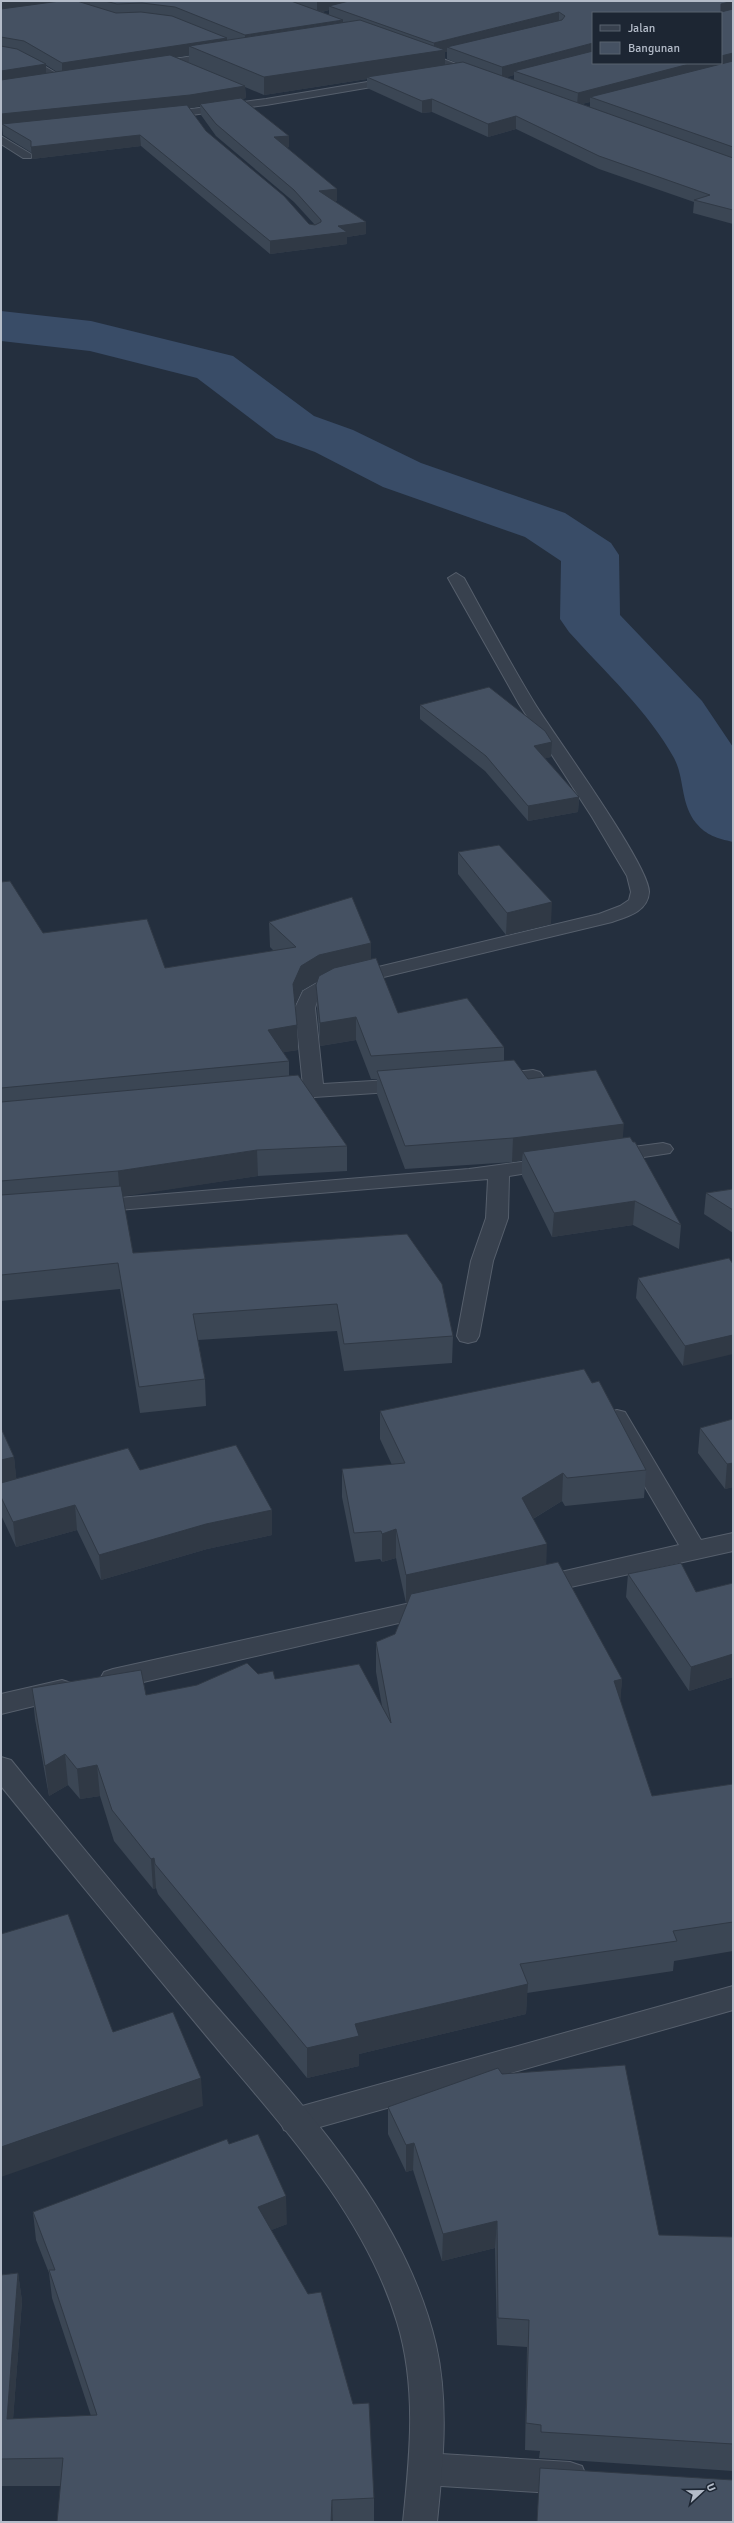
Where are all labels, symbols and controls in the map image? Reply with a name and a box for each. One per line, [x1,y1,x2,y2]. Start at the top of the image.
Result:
legend [592,12,722,64]
text: Jalan [628,21,655,36]
text: Bangunan [628,41,680,56]
north arrow [682,2471,722,2511]
text: U [703,2482,718,2493]

